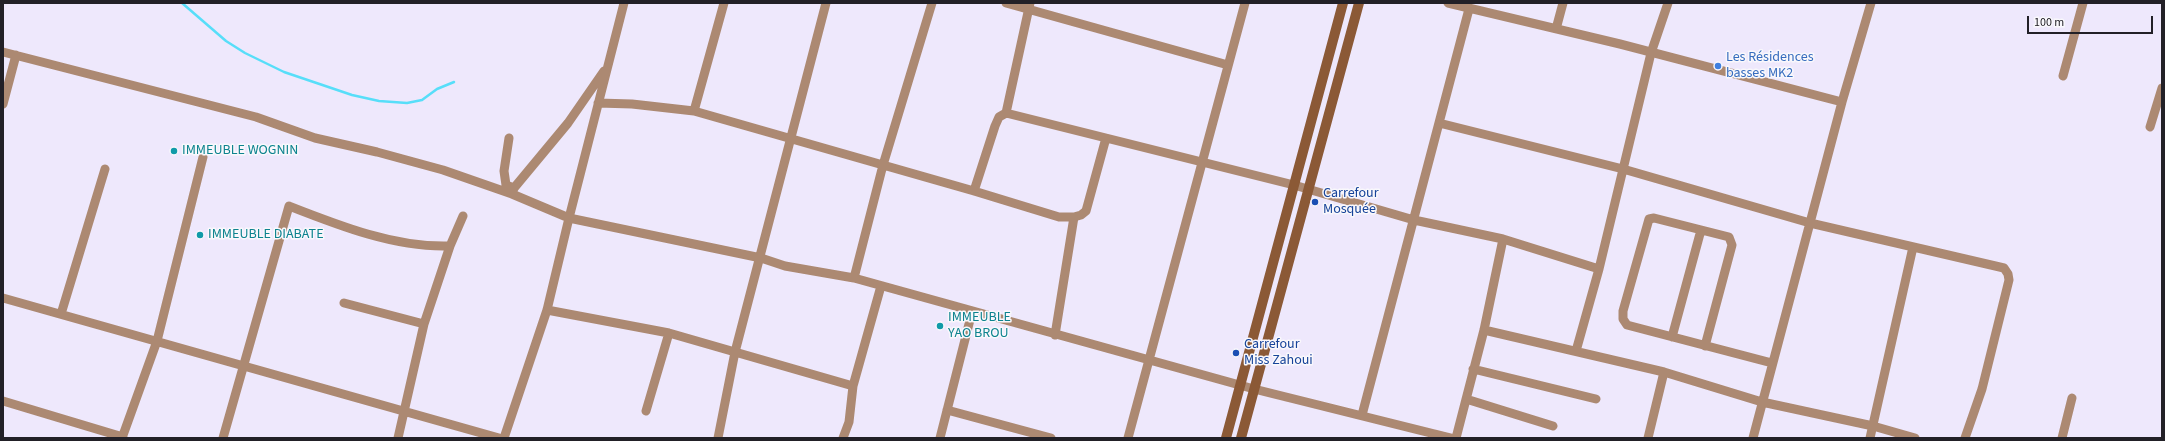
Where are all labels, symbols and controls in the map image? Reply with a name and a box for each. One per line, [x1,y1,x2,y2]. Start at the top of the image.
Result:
scale bar [2029,8,2155,34]
text: 100 m [2034,14,2064,31]
place label: Les Résidences basses MK2 [1726,50,1814,82]
marker: Les Résidences basses MK2 [1713,61,1723,71]
place label: IMMEUBLE WOGNIN [182,143,298,159]
marker: IMMEUBLE WOGNIN [169,146,179,156]
place label: Carrefour Mosquée [1323,186,1379,218]
marker: Carrefour Mosquée [1310,197,1320,207]
place label: IMMEUBLE DIABATE [208,227,324,243]
marker: IMMEUBLE DIABATE [195,230,205,240]
place label: IMMEUBLE YAO BROU [948,310,1011,342]
marker: IMMEUBLE YAO BROU [935,321,945,331]
place label: Carrefour Miss Zahoui [1244,337,1313,370]
marker: Carrefour Miss Zahoui [1231,348,1241,358]

